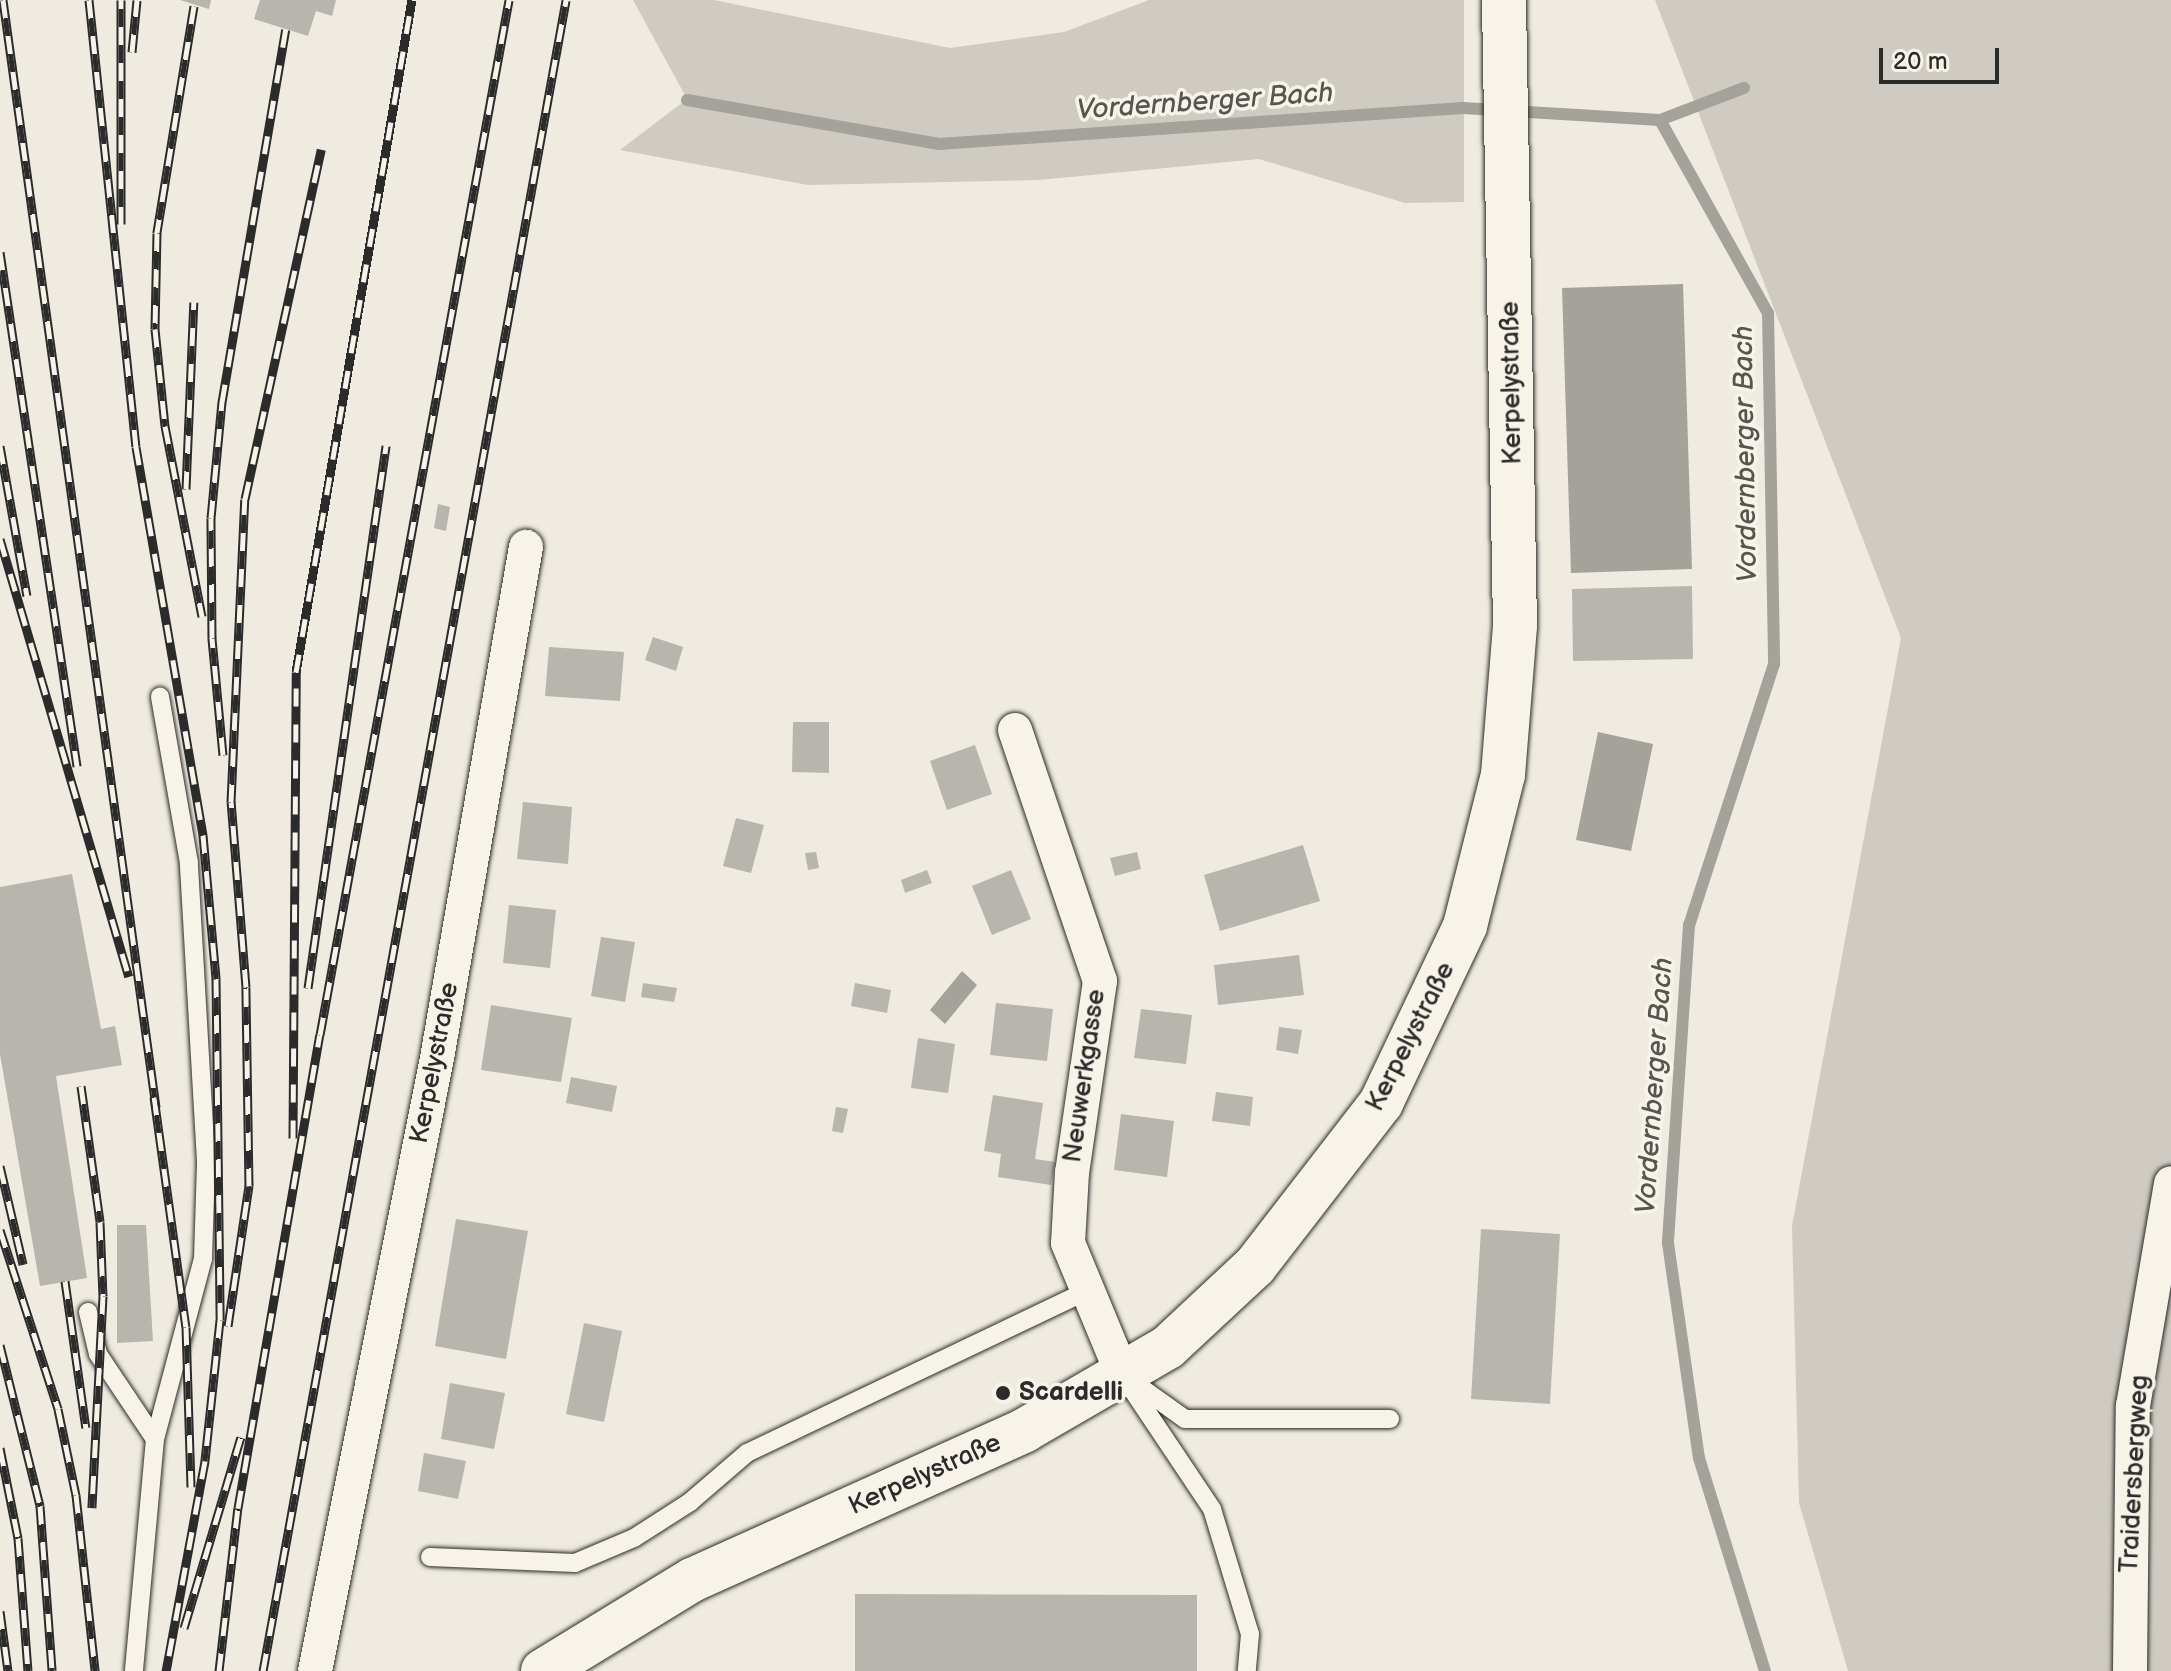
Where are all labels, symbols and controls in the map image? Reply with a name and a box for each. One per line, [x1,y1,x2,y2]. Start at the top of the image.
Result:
scale bar [1883,32,2003,82]
text: 20 m [1893,47,1948,76]
water label: Vordernberger Bach [1076,76,1334,128]
street label: Kerpelystraße [1495,301,1529,465]
water label: Vordernberger Bach [1727,325,1765,583]
street label: Kerpelystraße [1360,957,1462,1117]
water label: Vordernberger Bach [1629,957,1681,1215]
street label: Kerpelystraße [404,980,466,1146]
street label: Neuwerkgasse [1057,987,1113,1165]
street label: Traidersbergweg [2114,1374,2156,1574]
place label: Scardelli [1019,1377,1123,1409]
marker: Scardelli [994,1384,1012,1402]
street label: Kerpelystraße [844,1428,1006,1522]

